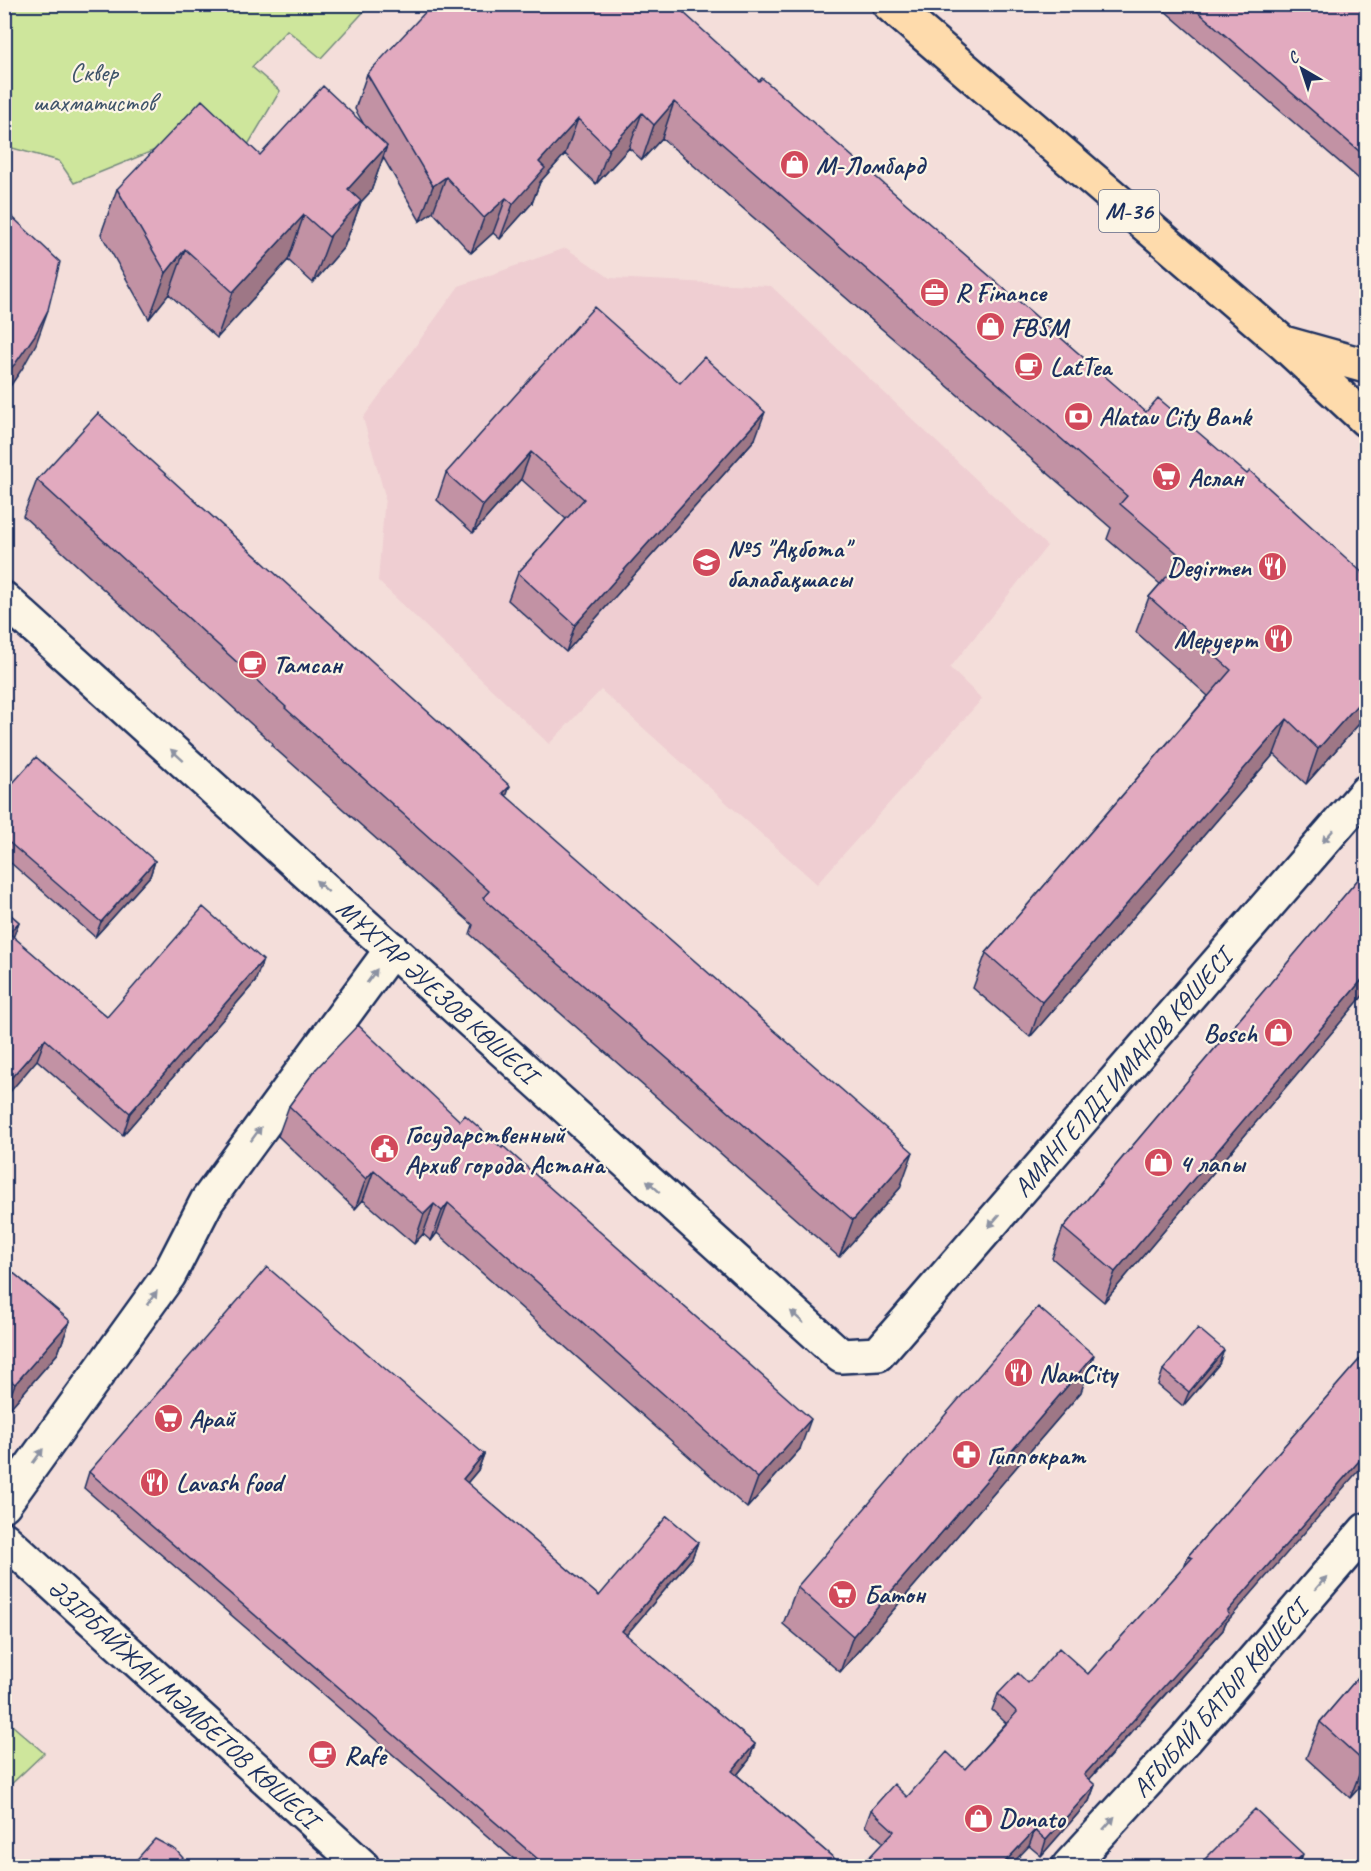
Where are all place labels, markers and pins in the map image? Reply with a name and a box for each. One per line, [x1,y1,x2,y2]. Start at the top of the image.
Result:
shop icon: М-Ломбард [779,149,811,181]
place label: М-Ломбард [816,149,927,182]
office icon: R Finance [918,276,950,308]
place label: R Finance [955,276,1048,309]
shop icon: FBSM [974,311,1006,343]
place label: FBSM [1011,311,1070,344]
cafe icon: LatTea [1013,350,1045,382]
place label: LatTea [1050,350,1113,383]
bank icon: Alatau City Bank [1062,400,1094,432]
place label: Alatau City Bank [1099,400,1253,433]
supermarket icon: Аслан [1151,461,1183,493]
place label: Аслан [1188,461,1245,494]
place label: №5 "Ақбота" балабақшасы [727,532,856,595]
school or university icon: №5 "Ақбота" балабақшасы [690,547,722,579]
place label: Degirmen [1167,551,1252,584]
restaurant icon: Degirmen [1256,551,1288,583]
place label: Меруерт [1174,623,1259,656]
restaurant icon: Меруерт [1263,623,1295,655]
cafe icon: Тамсан [236,648,268,680]
place label: Тамсан [273,648,344,681]
place label: Bosch [1203,1017,1258,1050]
shop icon: Bosch [1262,1017,1294,1049]
place label: Государственный Архив города Астана [405,1118,607,1181]
public building icon: Государственный Архив города Астана [368,1133,400,1165]
shop icon: 4 лапы [1142,1147,1174,1179]
place label: 4 лапы [1179,1147,1247,1180]
restaurant icon: NamCity [1002,1357,1034,1389]
place label: NamCity [1039,1357,1120,1390]
supermarket icon: Арай [152,1402,184,1434]
place label: Арай [189,1402,237,1435]
pharmacy icon: Гиппократ [950,1439,982,1471]
place label: Гиппократ [987,1439,1088,1472]
restaurant icon: Lavash food [139,1466,171,1498]
place label: Lavash food [176,1466,286,1499]
supermarket icon: Батон [827,1578,859,1610]
place label: Батон [864,1578,927,1611]
cafe icon: Rafe [307,1739,339,1771]
place label: Rafe [344,1739,388,1772]
shop icon: Donato [962,1802,994,1834]
place label: Donato [999,1802,1066,1835]

